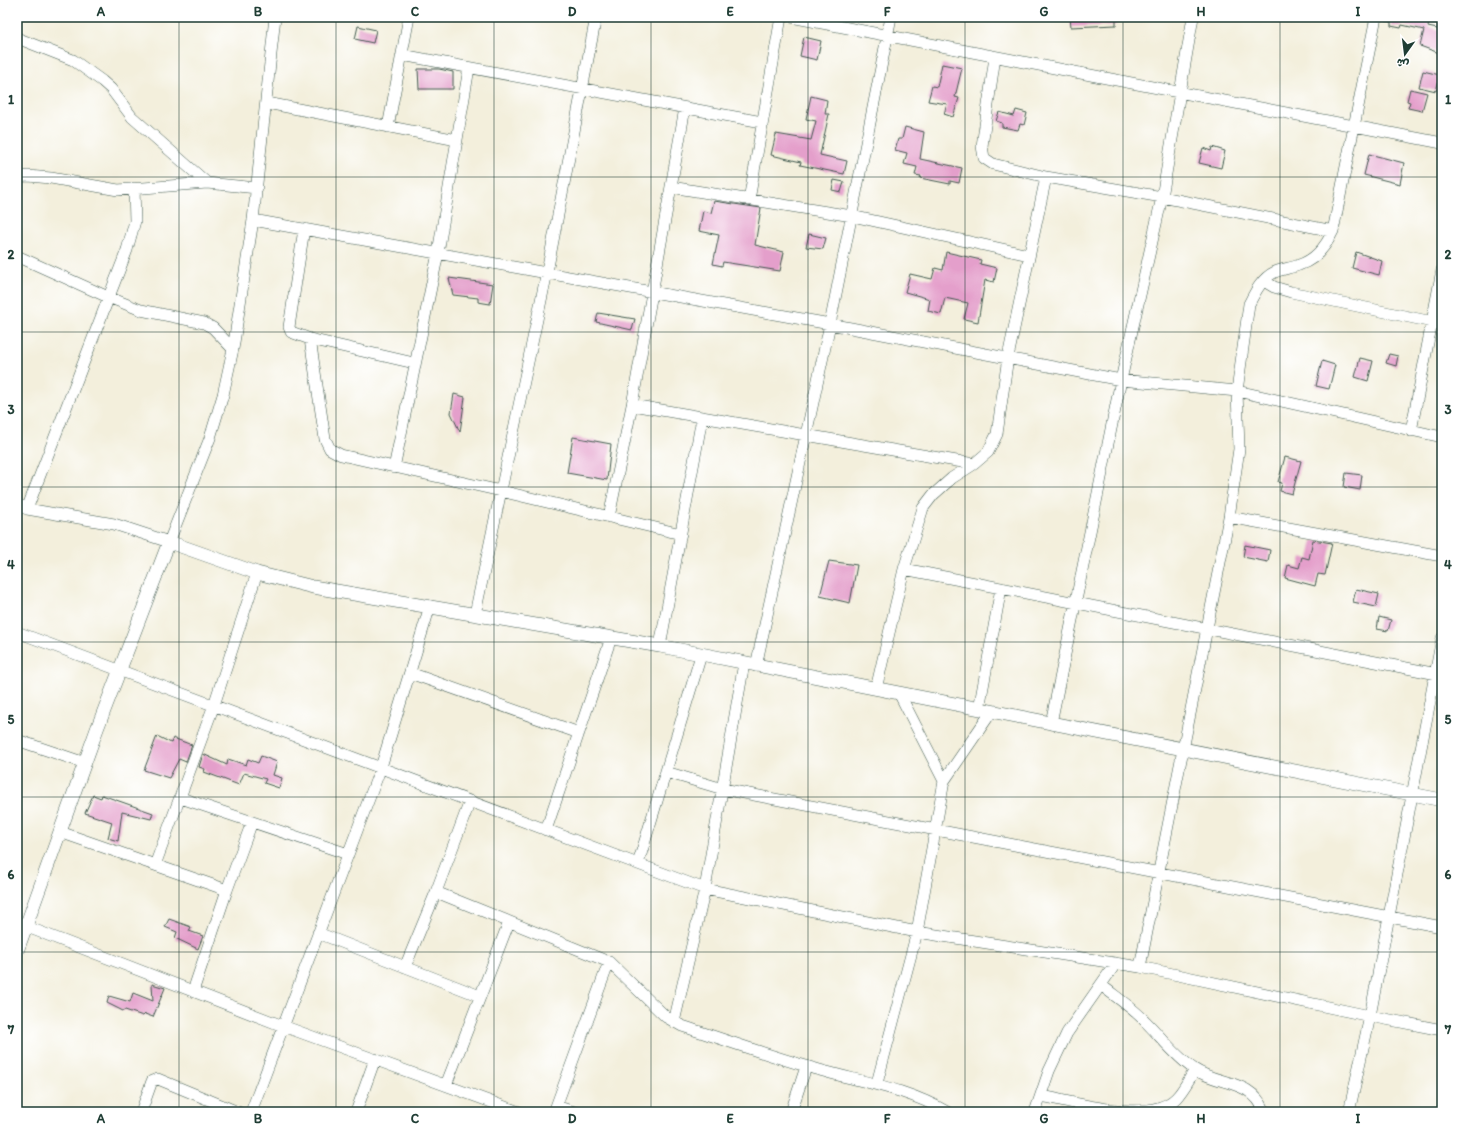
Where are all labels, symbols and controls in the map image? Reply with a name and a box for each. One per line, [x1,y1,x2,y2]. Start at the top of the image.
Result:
text: A [96,4,106,19]
text: B [254,4,263,19]
text: C [411,4,420,19]
text: D [568,4,577,19]
text: E [726,4,734,19]
text: F [884,4,891,19]
text: G [1040,4,1049,19]
text: H [1197,4,1206,19]
text: I [1356,4,1361,19]
north arrow [1385,34,1425,74]
text: ش [1395,55,1410,71]
text: 1 [8,92,14,107]
text: 1 [1445,92,1451,107]
text: 2 [8,247,15,262]
text: 2 [1445,247,1452,262]
text: 3 [7,402,15,417]
text: 3 [1444,402,1452,417]
text: 4 [7,557,15,572]
text: 4 [1444,557,1452,572]
text: 5 [8,712,15,727]
text: 5 [1445,712,1452,727]
text: 6 [8,867,15,882]
text: 6 [1445,867,1452,882]
text: 7 [7,1022,15,1037]
text: 7 [1444,1022,1452,1037]
text: A [96,1111,106,1126]
text: B [254,1111,263,1126]
text: C [411,1111,420,1126]
text: D [568,1111,577,1126]
text: E [726,1111,734,1126]
text: F [884,1111,891,1126]
text: G [1040,1111,1049,1126]
text: H [1197,1111,1206,1126]
text: I [1356,1111,1361,1126]

